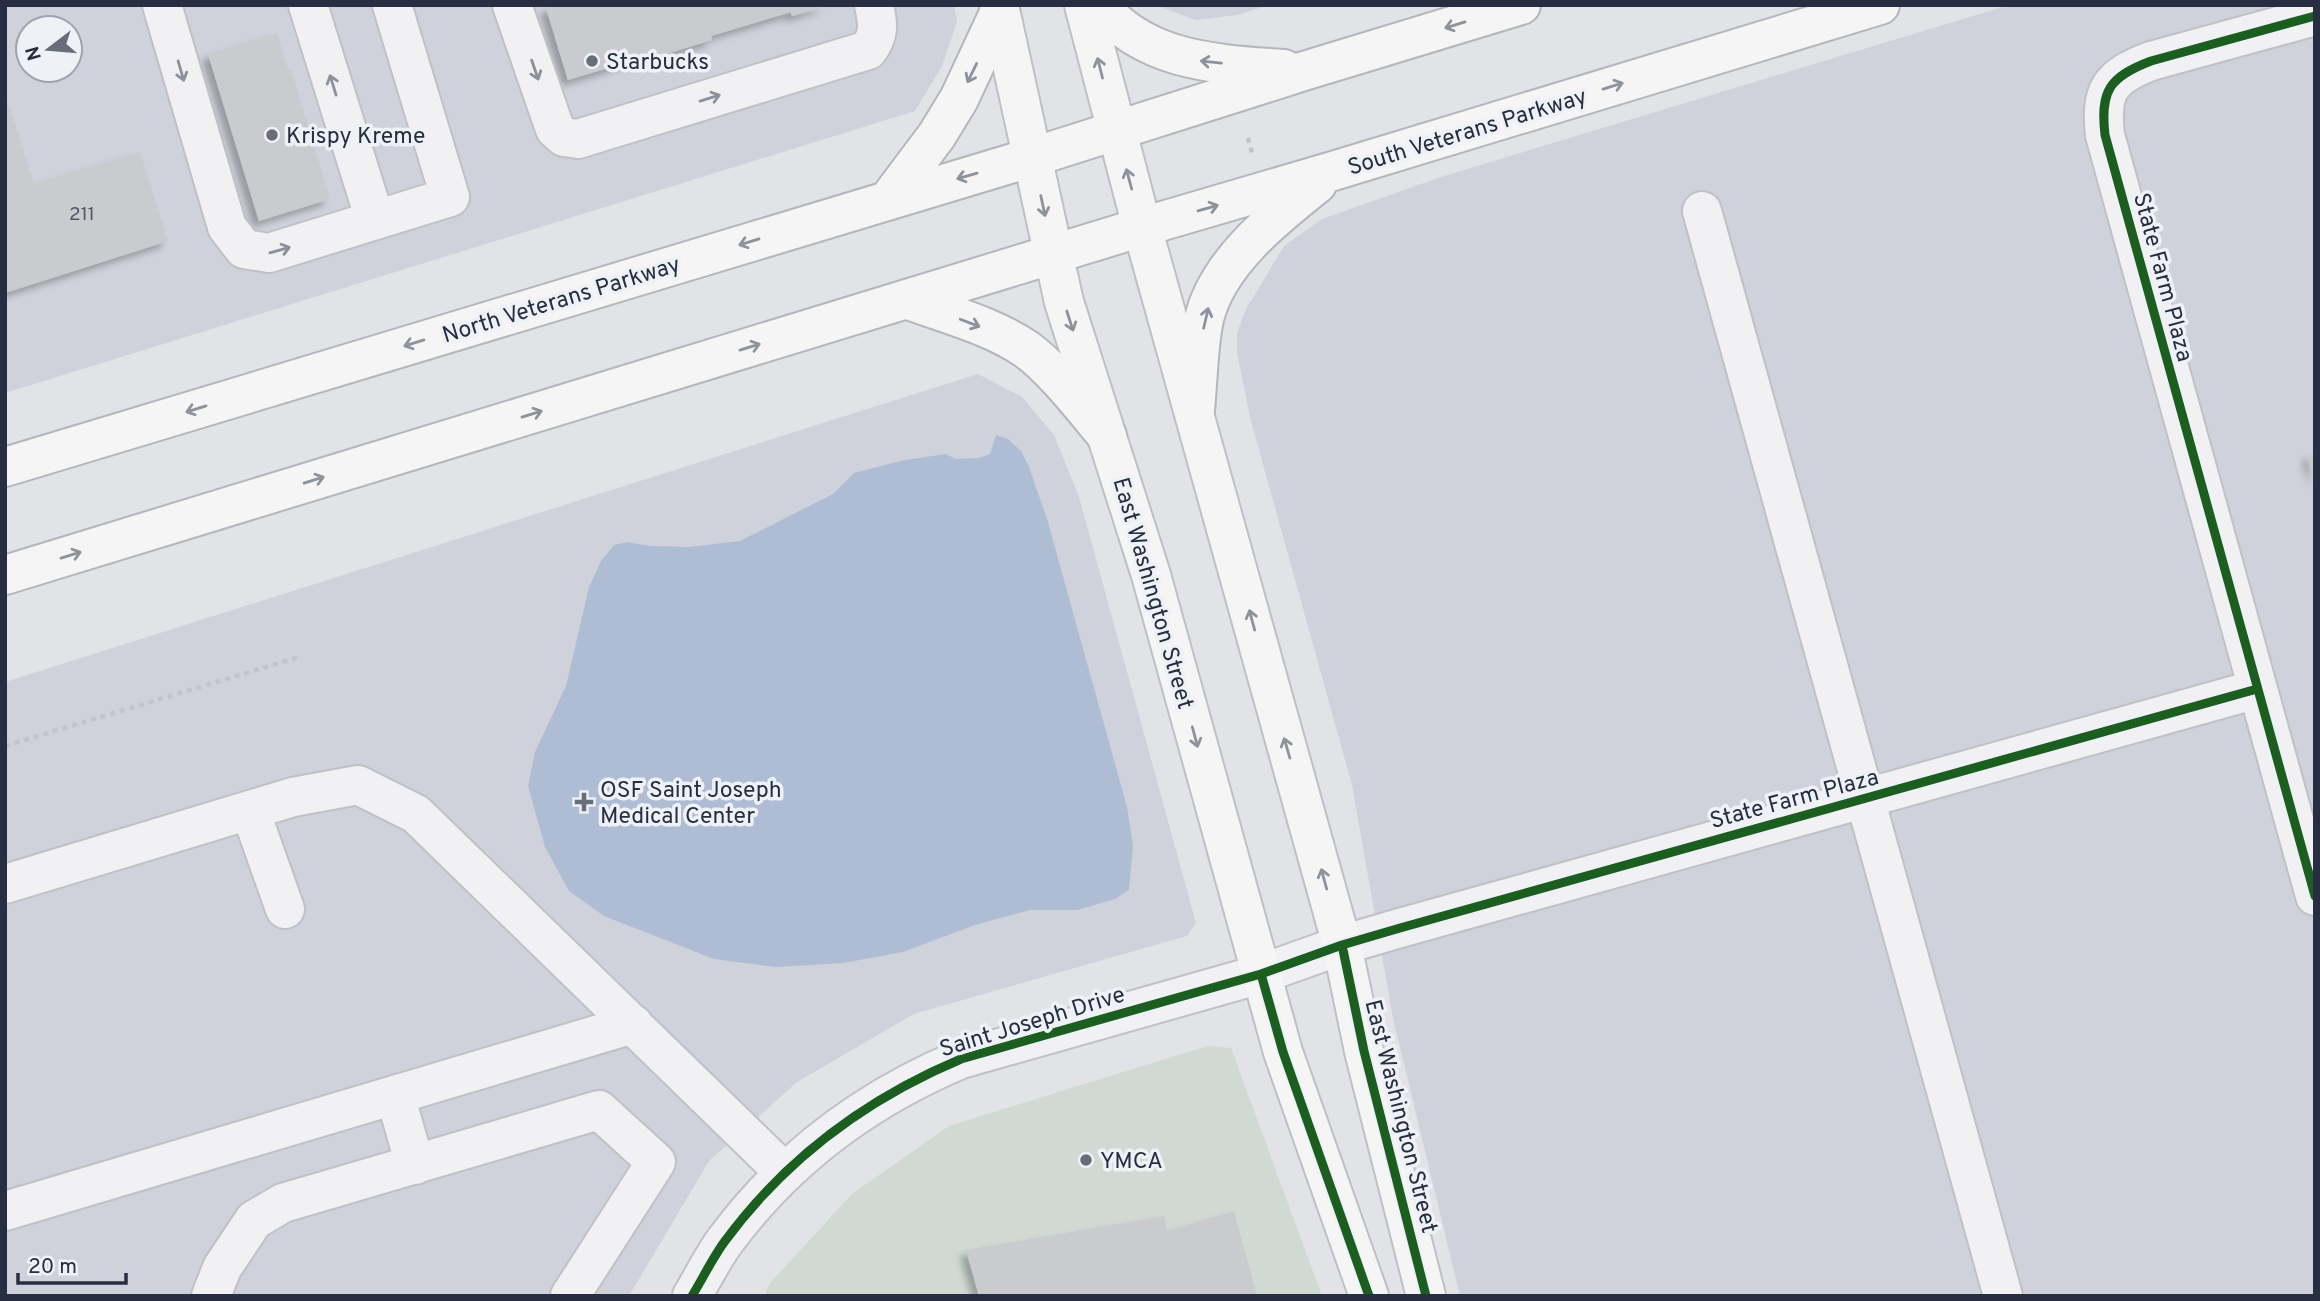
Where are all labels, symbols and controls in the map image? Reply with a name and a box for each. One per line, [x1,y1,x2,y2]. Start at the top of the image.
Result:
north arrow [14,14,84,84]
one-way arrow [1445,20,1467,32]
text: N [21,43,48,63]
place label: Starbucks [606,49,709,78]
marker: Starbucks [584,53,600,69]
one-way arrow [1201,56,1223,69]
one-way arrow [1093,57,1106,80]
one-way arrow [530,58,542,80]
one-way arrow [175,59,188,81]
one-way arrow [964,62,978,83]
one-way arrow [325,74,338,96]
one-way arrow [1602,79,1624,92]
street label: South Veterans Parkway [1345,83,1591,184]
one-way arrow [699,91,721,104]
place label: Krispy Kreme [286,123,425,152]
marker: Krispy Kreme [264,127,280,143]
one-way arrow [1122,168,1135,190]
one-way arrow [956,171,978,184]
street label: State Farm Plaza [2125,190,2198,365]
one-way arrow [1036,194,1050,217]
one-way arrow [1196,200,1218,213]
house number: 211 [69,203,95,227]
one-way arrow [738,236,760,249]
one-way arrow [268,242,290,255]
street label: North Veterans Parkway [439,251,684,351]
one-way arrow [1200,308,1213,330]
one-way arrow [1065,309,1077,331]
one-way arrow [958,318,980,331]
one-way arrow [403,338,425,351]
one-way arrow [738,340,760,352]
one-way arrow [186,404,208,417]
one-way arrow [521,406,543,419]
one-way arrow [303,473,325,486]
street label: East Washington Street [1105,475,1199,713]
one-way arrow [59,547,81,560]
one-way arrow [1245,609,1258,632]
one-way arrow [1189,725,1202,747]
one-way arrow [1280,737,1293,759]
street label: State Farm Plaza [1707,764,1882,837]
place label: OSF Saint Joseph Medical Center [600,777,782,832]
marker: OSF Saint Joseph Medical Center [574,792,594,812]
one-way arrow [1317,868,1330,891]
street label: Saint Joseph Drive [936,981,1129,1065]
street label: East Washington Street [1357,997,1443,1236]
place label: YMCA [1100,1148,1163,1177]
marker: YMCA [1078,1152,1094,1168]
scale bar [18,1242,126,1286]
text: 20 m [28,1254,77,1281]

